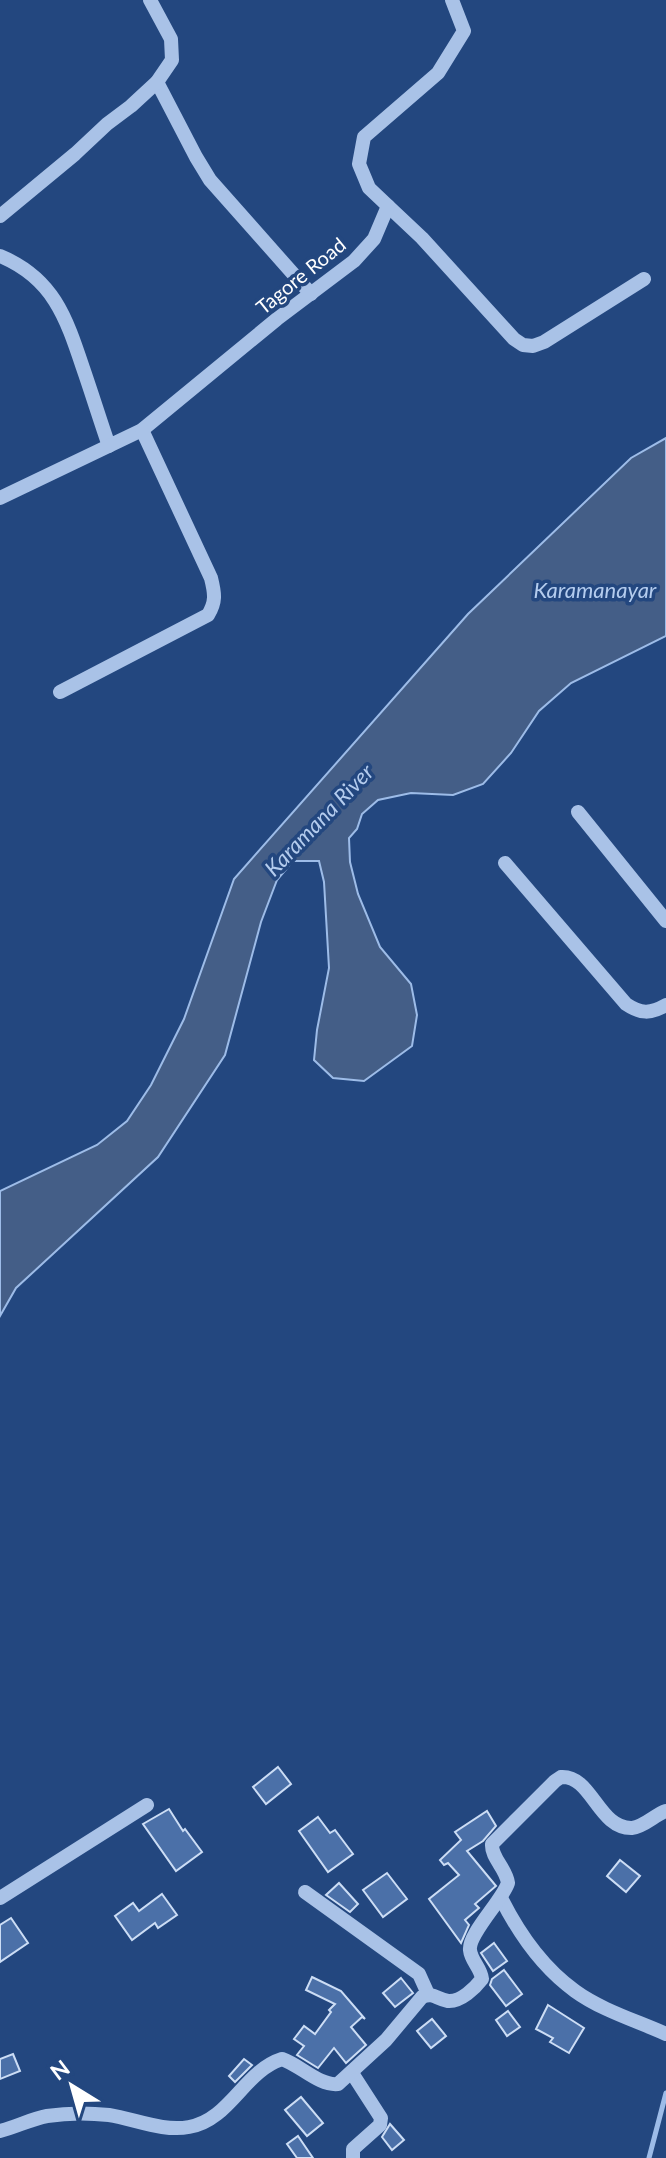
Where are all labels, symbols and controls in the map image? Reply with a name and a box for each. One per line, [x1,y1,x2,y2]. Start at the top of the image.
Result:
street label: Tagore Road [251,232,350,319]
water label: Karamanayar [534,576,657,603]
water label: Karamana River [259,758,379,881]
north arrow [32,2046,112,2126]
text: N [45,2054,75,2086]

